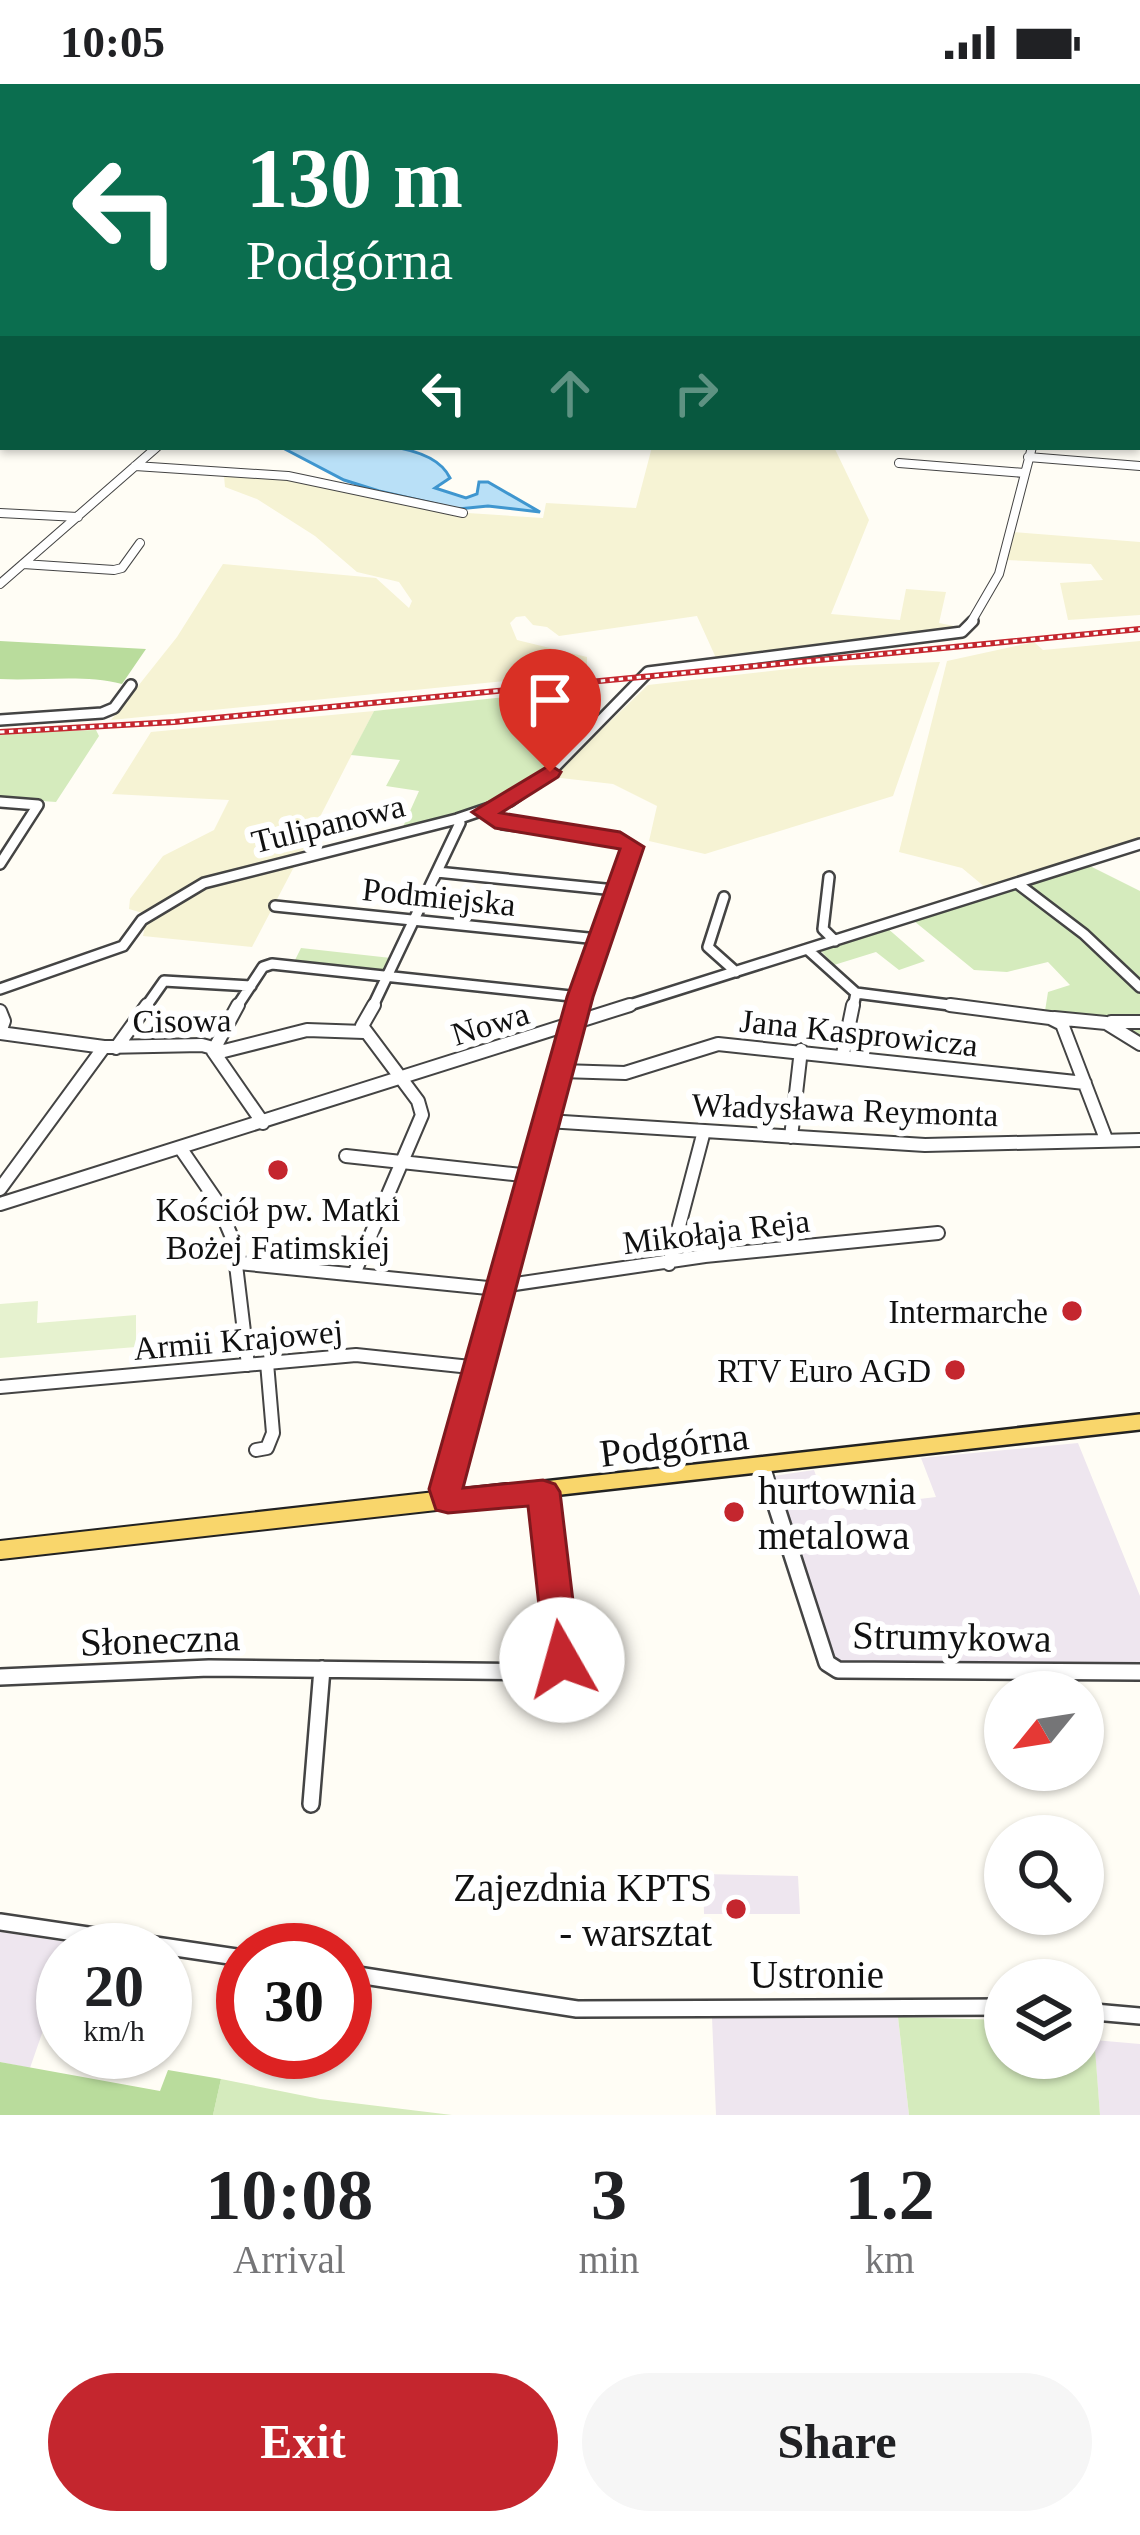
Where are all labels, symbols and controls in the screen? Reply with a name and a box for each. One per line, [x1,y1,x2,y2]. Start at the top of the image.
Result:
text: 10:05 [60,17,165,67]
icon: left [48,132,204,288]
text: 130 m [246,132,463,225]
text: Podgórna [246,231,453,291]
icon: left [411,360,477,426]
icon: ahead [537,360,603,426]
icon: right [663,360,729,426]
pin [499,649,601,772]
icon: arrive [517,667,583,733]
street label: Tulipanowa [248,787,409,860]
street label: Podmiejska [360,871,518,923]
street label: Nowa [447,995,534,1053]
street label: Cisowa [132,1002,232,1040]
street label: Jana Kasprowicza [738,1003,980,1063]
street label: Władysława Reymonta [691,1087,999,1133]
marker: Kościół pw. Matki Bożej Fatimskiej [265,1157,291,1183]
place label: Kościół pw. Matki Bożej Fatimskiej [156,1192,400,1266]
street label: Mikołaja Reja [621,1203,812,1261]
place label: Intermarche [889,1294,1048,1330]
marker: Intermarche [1059,1298,1085,1324]
street label: Armii Krajowej [132,1313,344,1367]
place label: RTV Euro AGD [717,1353,931,1389]
marker: RTV Euro AGD [942,1357,968,1383]
street label: Podgórna [597,1414,751,1476]
place label: hurtownia metalowa [758,1469,916,1557]
marker: hurtownia metalowa [721,1499,747,1525]
position arrow [499,1597,625,1723]
street label: Strumykowa [852,1613,1052,1661]
street label: Słoneczna [79,1615,241,1664]
north arrow [984,1671,1104,1791]
map controls [984,1671,1104,2079]
button: search [984,1815,1104,1935]
place label: Zajezdnia KPTS - warsztat [453,1866,712,1954]
marker: Zajezdnia KPTS - warsztat [723,1896,749,1922]
speed limit sign: 30 [216,1923,372,2079]
text: 20 [84,1953,144,2019]
street label: Ustronie [750,1953,884,1996]
button: layers [984,1959,1104,2079]
text: km/h [83,2014,145,2047]
text: 10:08 [205,2155,373,2235]
text: 3 [591,2155,627,2235]
text: 1.2 [845,2155,935,2235]
text: Arrival [233,2238,346,2281]
text: min [579,2238,639,2281]
text: km [865,2238,915,2281]
button: Exit [48,2373,558,2511]
button: Share [582,2373,1092,2511]

